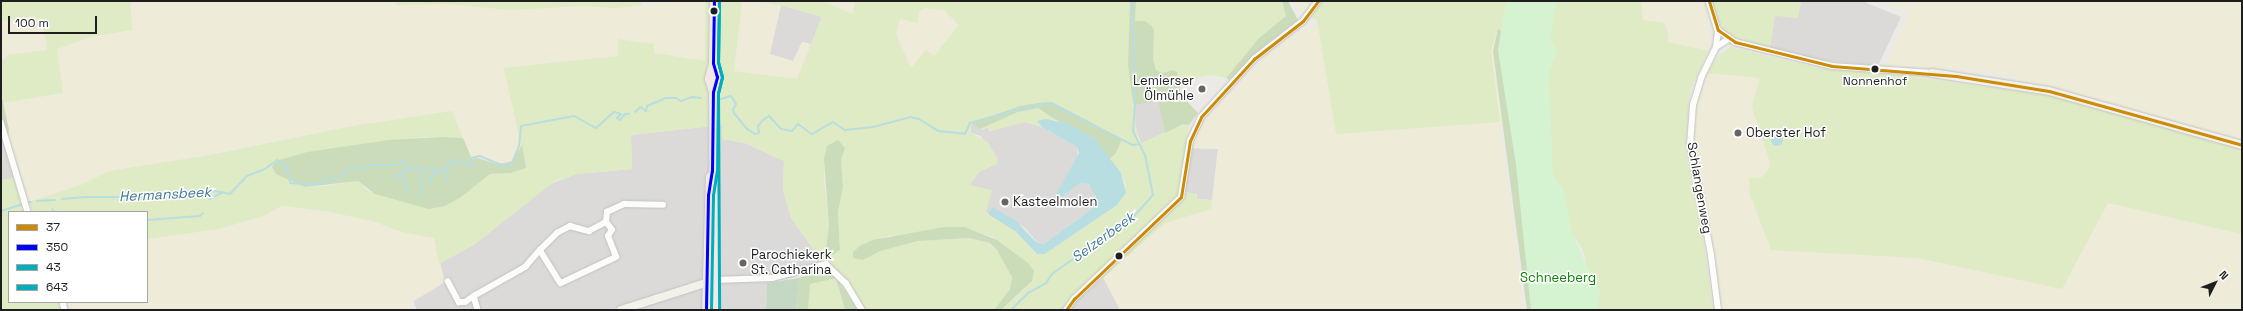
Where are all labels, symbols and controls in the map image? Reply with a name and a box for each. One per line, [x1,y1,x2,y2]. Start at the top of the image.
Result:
unlabelled marker [709,6,719,16]
scale bar [10,8,99,34]
text: 100 m [15,15,49,31]
marker: Nonnenhof [1870,64,1880,74]
place label: Lemierser Ölmühle [1133,74,1194,105]
place label: Nonnenhof [1843,75,1907,89]
marker: Lemierser Ölmühle [1197,84,1207,94]
place label: Oberster Hof [1746,125,1826,141]
marker: Oberster Hof [1733,128,1743,138]
street label: Schlangenweg [1683,141,1715,235]
water label: Hermansbeek [119,183,211,205]
place label: Kasteelmolen [1013,194,1097,210]
marker: Kasteelmolen [1000,197,1010,207]
water label: Selzerbeek [1068,208,1138,266]
legend [8,211,148,303]
text: 37 [46,219,60,235]
text: 350 [46,239,68,255]
place label: Parochiekerk St. Catharina [751,248,832,279]
unlabelled marker [1114,251,1124,261]
marker: Parochiekerk St. Catharina [738,258,748,268]
text: 43 [46,259,61,275]
north arrow [2195,263,2235,303]
text: N [2216,268,2232,282]
park label: Schneeberg [1520,270,1596,286]
text: 643 [46,279,68,295]

